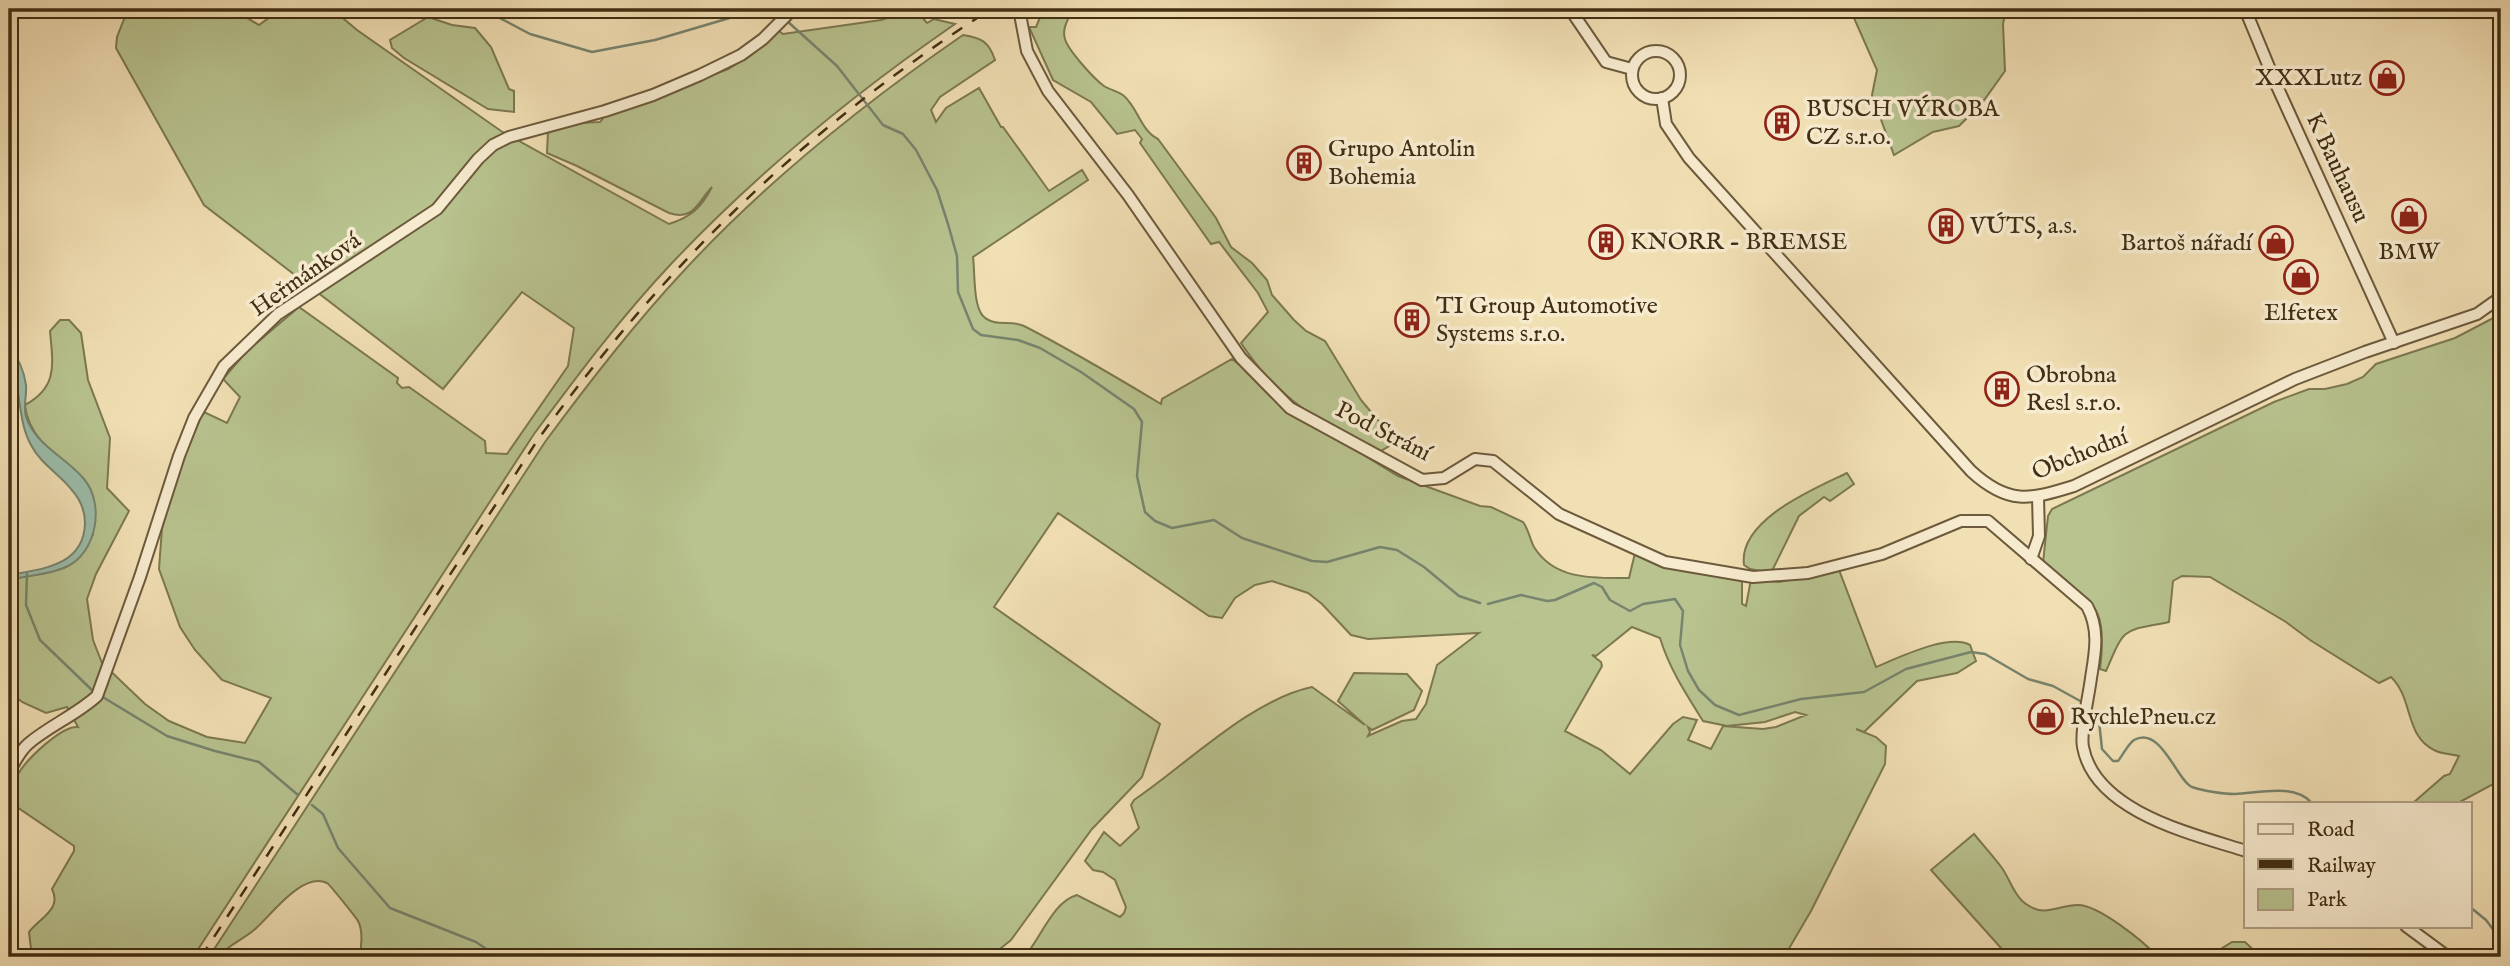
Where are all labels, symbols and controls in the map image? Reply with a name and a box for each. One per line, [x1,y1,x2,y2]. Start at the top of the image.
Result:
shop icon: XXXLutz [2368,59,2406,97]
place label: XXXLutz [2255,63,2362,94]
place label: BUSCH VÝROBA CZ s.r.o. [1806,94,2000,153]
building icon: BUSCH VÝROBA CZ s.r.o. [1763,104,1801,142]
street label: K Bauhausu [2298,108,2376,228]
place label: Grupo Antolin Bohemia [1328,134,1475,193]
building icon: Grupo Antolin Bohemia [1285,144,1323,182]
shop icon: BMW [2390,197,2428,235]
building icon: VÚTS, a.s. [1927,207,1965,245]
place label: VÚTS, a.s. [1969,211,2077,242]
building icon: KNORR - BREMSE [1587,223,1625,261]
shop icon: Bartoš nářadí [2257,224,2295,262]
street label: Heřmánková [245,225,368,324]
place label: KNORR - BREMSE [1630,227,1847,258]
place label: Bartoš nářadí [2121,228,2254,259]
place label: BMW [2378,237,2441,268]
shop icon: Elfetex [2282,258,2320,296]
place label: TI Group Automotive Systems s.r.o. [1436,291,1658,350]
place label: Elfetex [2264,298,2338,329]
building icon: TI Group Automotive Systems s.r.o. [1393,301,1431,339]
place label: Obrobna Resl s.r.o. [2026,360,2121,419]
building icon: Obrobna Resl s.r.o. [1983,370,2021,408]
street label: Pod Strání [1330,395,1437,470]
street label: Obchodní [2028,421,2134,488]
shop icon: RychlePneu.cz [2027,698,2065,736]
place label: RychlePneu.cz [2070,702,2216,733]
legend [2244,802,2472,928]
text: Road [2307,817,2355,844]
text: Railway [2307,853,2377,880]
text: Park [2307,887,2348,914]

